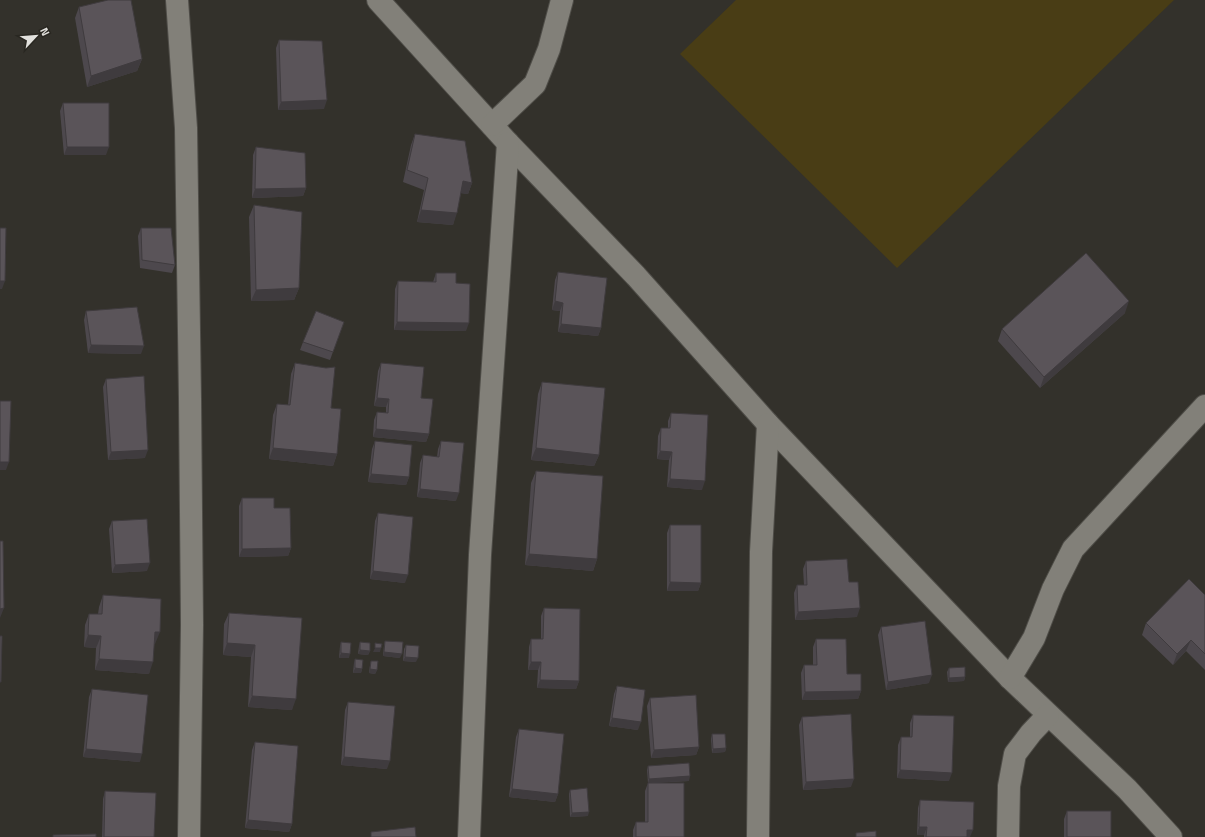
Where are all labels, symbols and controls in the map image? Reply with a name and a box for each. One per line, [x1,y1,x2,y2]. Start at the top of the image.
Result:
north arrow [16,16,56,56]
text: N [36,25,54,39]

